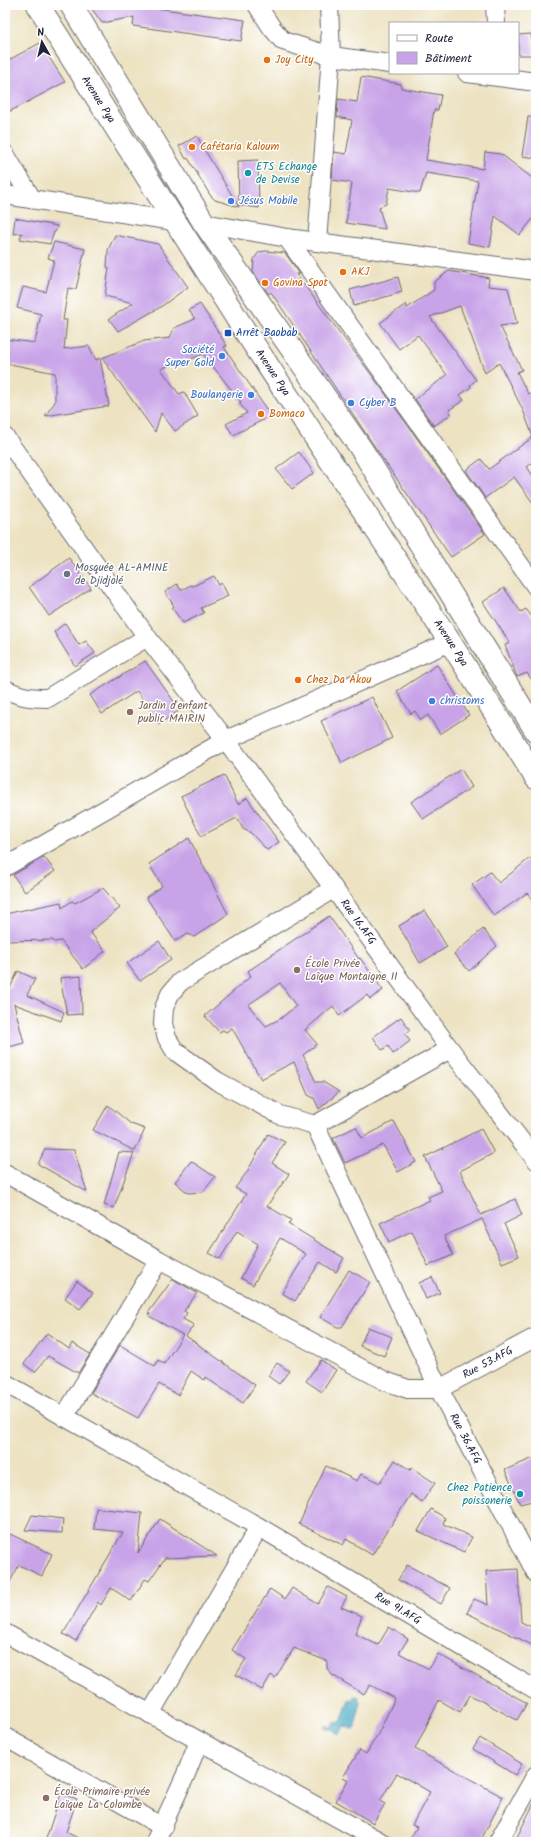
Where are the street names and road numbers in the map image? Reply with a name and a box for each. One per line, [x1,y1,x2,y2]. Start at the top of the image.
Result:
street label: Avenue Pya [76,72,120,127]
street label: Avenue Pya [250,345,295,400]
street label: Avenue Pya [429,616,473,670]
street label: Rue 16.AFG [335,896,381,949]
street label: Rue 53.AFG [459,1342,516,1384]
street label: Rue 36.AFG [444,1410,486,1467]
street label: Rue 91.AFG [371,1588,425,1630]

